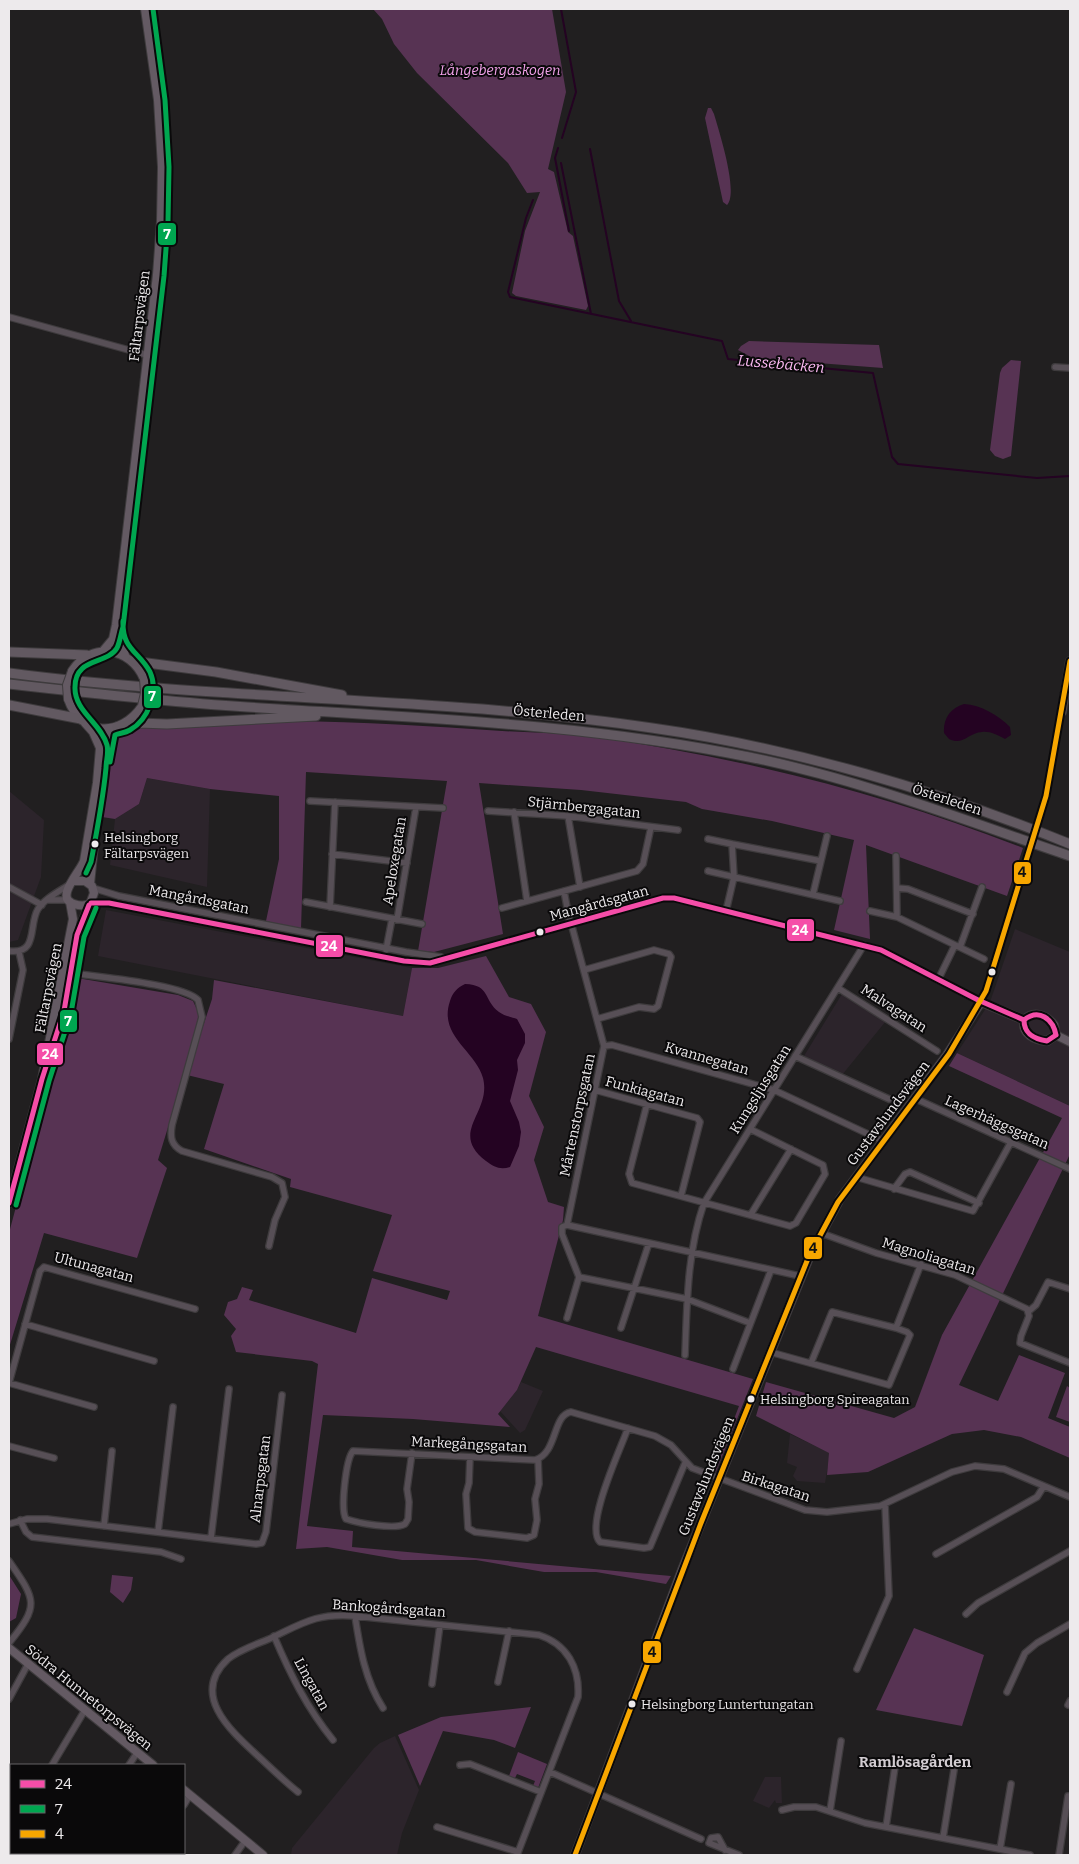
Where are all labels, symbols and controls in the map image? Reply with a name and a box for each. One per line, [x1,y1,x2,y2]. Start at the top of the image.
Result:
park label: Långebergaskogen [439,62,561,79]
line badge: 7 [157,222,177,246]
text: 7 [163,226,171,243]
street label: Fältarpsvägen [125,269,154,362]
water label: Lussebäcken [737,351,825,377]
line badge: 7 [143,685,162,709]
text: 7 [148,688,156,705]
street label: Österleden [512,702,586,725]
street label: Österleden [910,780,984,819]
street label: Stjärnbergagatan [527,793,641,822]
street label: Apeloxegatan [379,816,410,906]
place label: Helsingborg Fältarpsvägen [104,830,190,861]
marker: Helsingborg Fältarpsvägen [90,839,100,849]
line badge: 4 [1013,861,1032,885]
text: 4 [1018,864,1027,881]
street label: Mangårdsgatan [147,881,251,918]
street label: Mangårdsgatan [548,882,651,925]
line badge: 24 [786,918,815,942]
text: 24 [792,922,809,939]
unlabelled marker [535,927,545,937]
line badge: 24 [315,934,344,958]
text: 24 [321,938,338,955]
street label: Fältarpsvägen [31,941,66,1035]
unlabelled marker [987,967,997,977]
street label: Malvagatan [858,981,930,1036]
line badge: 7 [59,1009,78,1033]
text: 7 [64,1013,72,1030]
street label: Kvannegatan [663,1038,751,1079]
line badge: 24 [36,1042,64,1066]
street label: Kungsljusgatan [726,1042,795,1137]
text: 24 [42,1046,59,1063]
street label: Mårtenstorpsgatan [556,1052,599,1178]
street label: Gustavslundsvägen [843,1057,933,1169]
street label: Funkiagatan [603,1073,686,1110]
street label: Lagerhäggsgatan [942,1092,1051,1153]
street label: Magnoliagatan [880,1234,978,1279]
line badge: 4 [803,1236,823,1260]
text: 4 [809,1240,818,1257]
street label: Ultunagatan [52,1249,136,1286]
place label: Helsingborg Spireagatan [760,1392,910,1407]
marker: Helsingborg Spireagatan [746,1394,756,1404]
street label: Gustavslundsvägen [675,1414,738,1538]
street label: Markegångsgatan [410,1433,528,1456]
street label: Alnarpsgatan [247,1434,274,1524]
street label: Birkagatan [740,1467,812,1506]
street label: Bankogårdsgatan [332,1596,446,1621]
line badge: 4 [642,1640,662,1664]
street label: Södra Hunnetorpsvägen [22,1641,156,1754]
text: 4 [648,1644,657,1661]
street label: Lingatan [290,1655,333,1714]
place label: Helsingborg Luntertungatan [641,1697,814,1712]
marker: Helsingborg Luntertungatan [627,1699,637,1709]
district label: Ramlösagården [859,1753,971,1771]
legend [10,1764,185,1854]
text: 24 [55,1775,72,1793]
text: 7 [55,1800,63,1818]
text: 4 [55,1825,64,1843]

